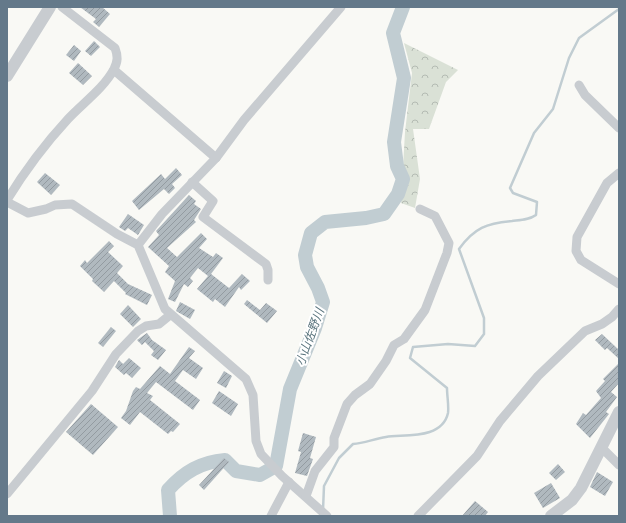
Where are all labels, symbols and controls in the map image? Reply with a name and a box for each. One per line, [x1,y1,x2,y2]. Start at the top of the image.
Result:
water label: 小山佐野川 [292,304,328,368]

